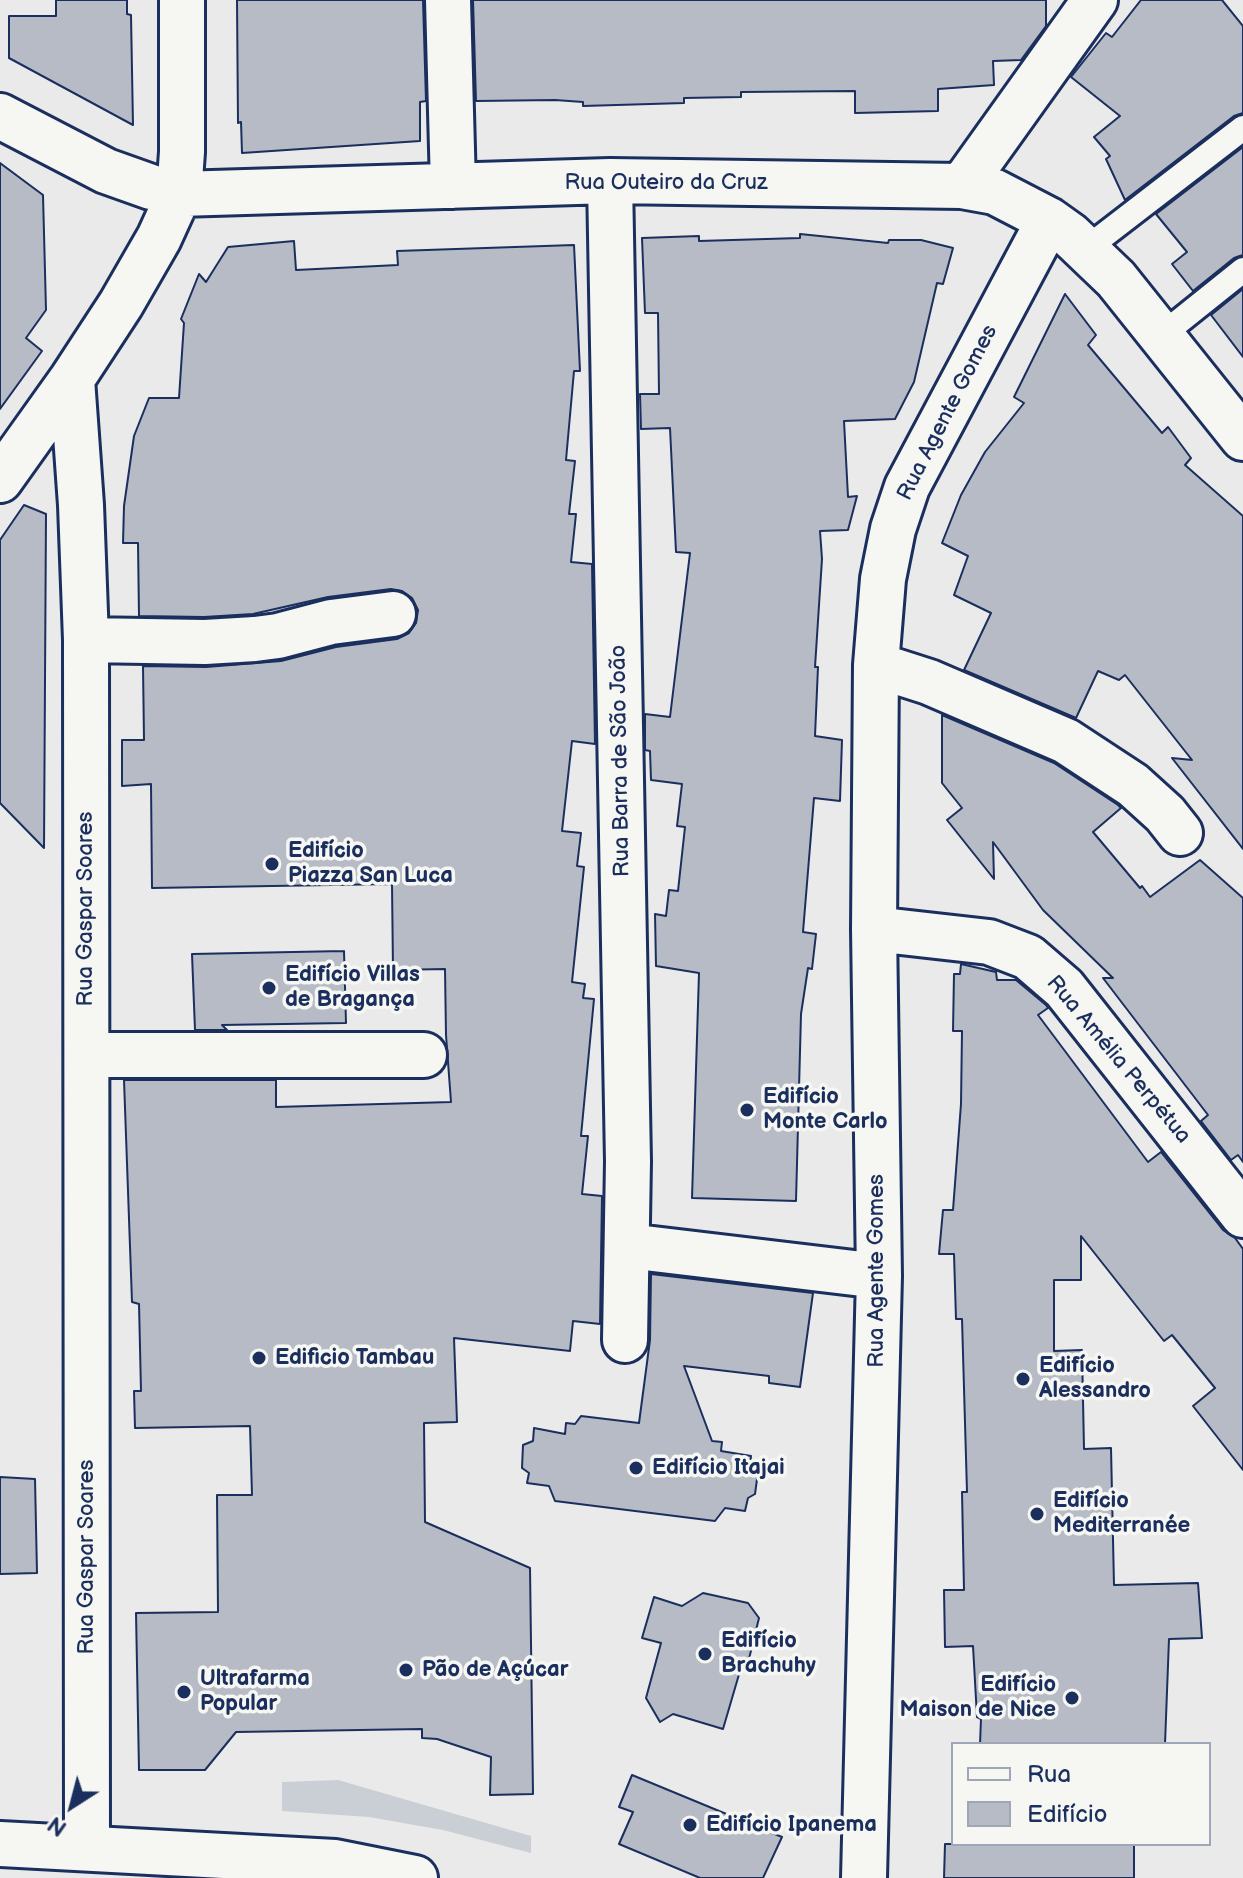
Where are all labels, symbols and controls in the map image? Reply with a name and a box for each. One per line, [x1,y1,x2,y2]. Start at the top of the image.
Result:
street label: Rua Outeiro da Cruz [565,170,767,196]
street label: Rua Agente Gomes [892,321,1004,505]
street label: Rua Barra de São João [606,645,636,877]
street label: Rua Gaspar Soares [73,812,99,1006]
place label: Edifício Piazza San Luca [288,838,453,890]
marker: Edifício Piazza San Luca [263,855,281,873]
place label: Edifício Villas de Bragança [285,962,420,1014]
street label: Rua Amélia Perpétua [1040,971,1196,1149]
marker: Edifício Villas de Bragança [260,979,278,997]
place label: Edifício Monte Carlo [763,1084,887,1136]
marker: Edifício Monte Carlo [738,1101,756,1119]
street label: Rua Agente Gomes [864,1174,890,1368]
place label: Edificio Tambau [275,1345,434,1371]
marker: Edificio Tambau [250,1349,268,1367]
place label: Edifício Alessandro [1039,1353,1151,1404]
marker: Edifício Alessandro [1014,1370,1032,1388]
place label: Edifício Itajai [652,1455,785,1481]
marker: Edifício Itajai [627,1459,645,1477]
street label: Rua Gaspar Soares [74,1460,100,1654]
place label: Edifício Mediterranée [1053,1488,1190,1540]
marker: Edifício Mediterranée [1028,1505,1046,1523]
place label: Edifício Brachuhy [721,1628,816,1680]
marker: Edifício Brachuhy [696,1645,714,1663]
place label: Pão de Açúcar [422,1657,568,1683]
marker: Pão de Açúcar [397,1661,415,1679]
place label: Ultrafarma Popular [200,1666,310,1718]
place label: Edifício Maison de Nice [899,1672,1056,1724]
marker: Ultrafarma Popular [175,1683,193,1701]
marker: Edifício Maison de Nice [1063,1689,1081,1707]
legend [951,1742,1211,1846]
text: Rua [1027,1760,1071,1789]
north arrow [32,1766,112,1846]
text: Edifício [1027,1800,1107,1829]
text: N [43,1810,72,1842]
place label: Edifício Ipanema [706,1812,877,1838]
marker: Edifício Ipanema [681,1816,699,1834]

